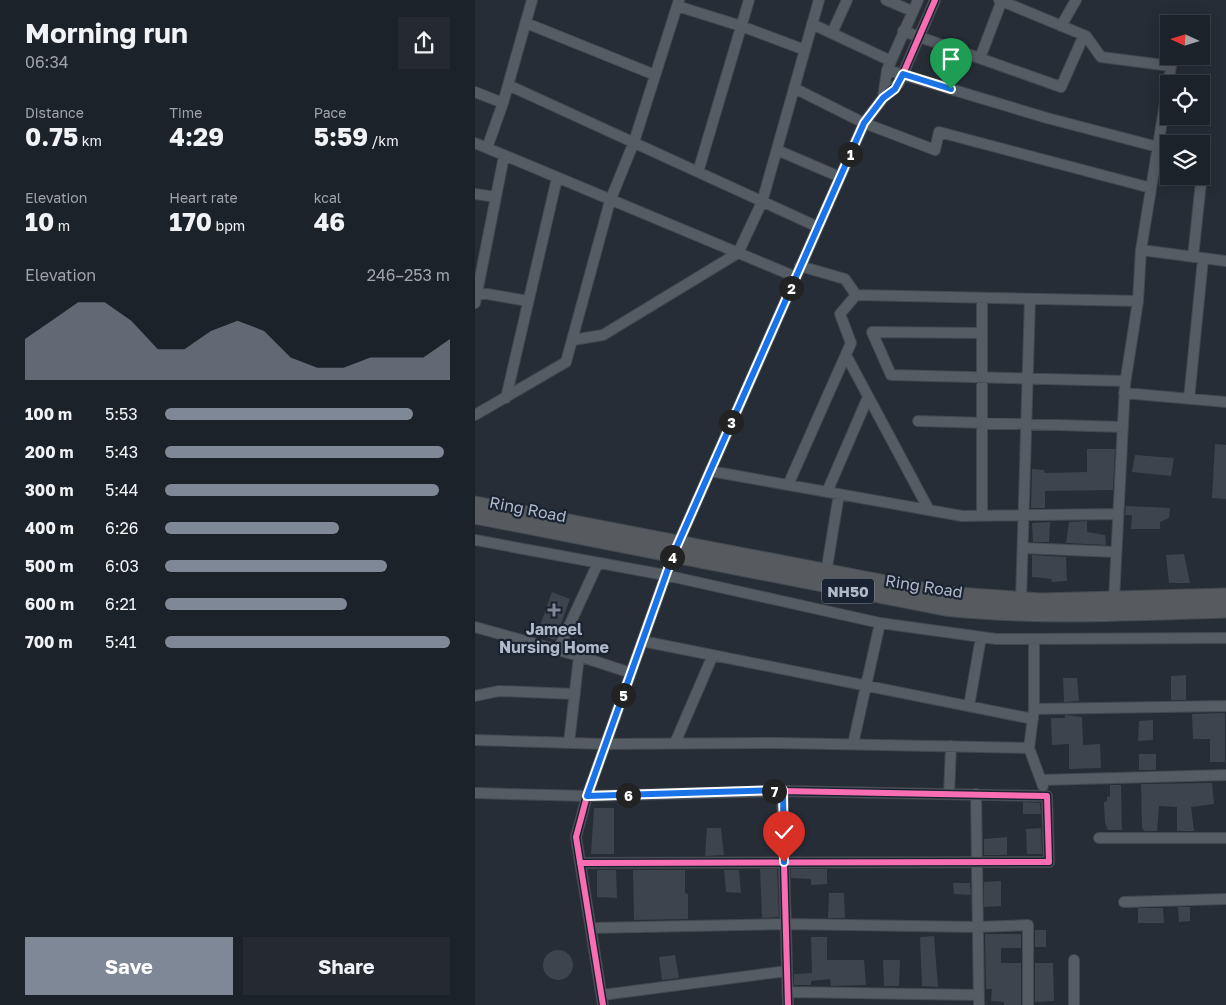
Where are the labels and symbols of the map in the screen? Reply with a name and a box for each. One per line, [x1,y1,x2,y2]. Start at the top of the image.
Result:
north arrow [1160,15,1210,65]
pin [930,38,972,89]
pin: 1 [837,142,863,166]
pin: 2 [779,276,803,300]
pin: 3 [719,410,743,434]
street label: Ring Road [488,492,568,526]
pin: 4 [659,544,685,570]
street label: Ring Road [884,570,964,602]
road number: NH50 [822,578,874,604]
marker: Jameel Nursing Home [547,603,561,617]
place label: Jameel Nursing Home [499,619,609,657]
pin: 5 [611,682,635,708]
pin: 7 [761,778,787,804]
pin: 6 [615,782,641,808]
pin [763,811,805,862]

